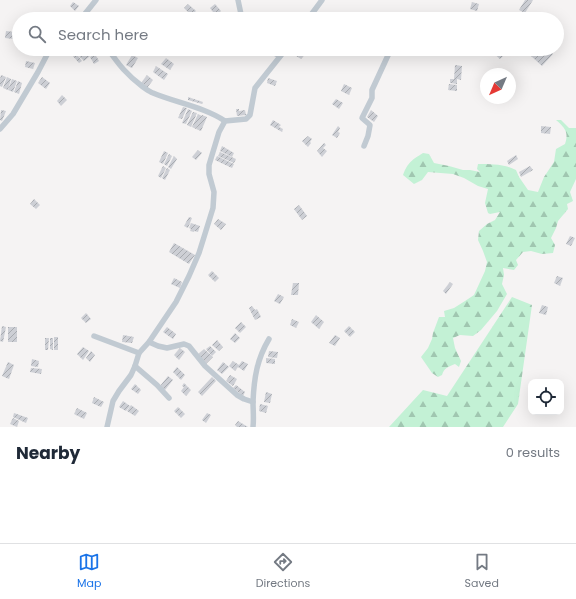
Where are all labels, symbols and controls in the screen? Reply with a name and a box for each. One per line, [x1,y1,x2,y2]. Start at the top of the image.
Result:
search box [12,12,564,56]
icon: search [26,23,48,45]
text: Search here [58,24,148,45]
north arrow [480,68,516,104]
map controls [528,379,564,415]
button: locate [528,379,564,415]
text: Nearby [16,441,80,465]
text: 0 results [506,443,560,462]
tab: Map [77,551,101,592]
tab: Directions [256,551,310,592]
tab: Saved [465,551,499,592]

